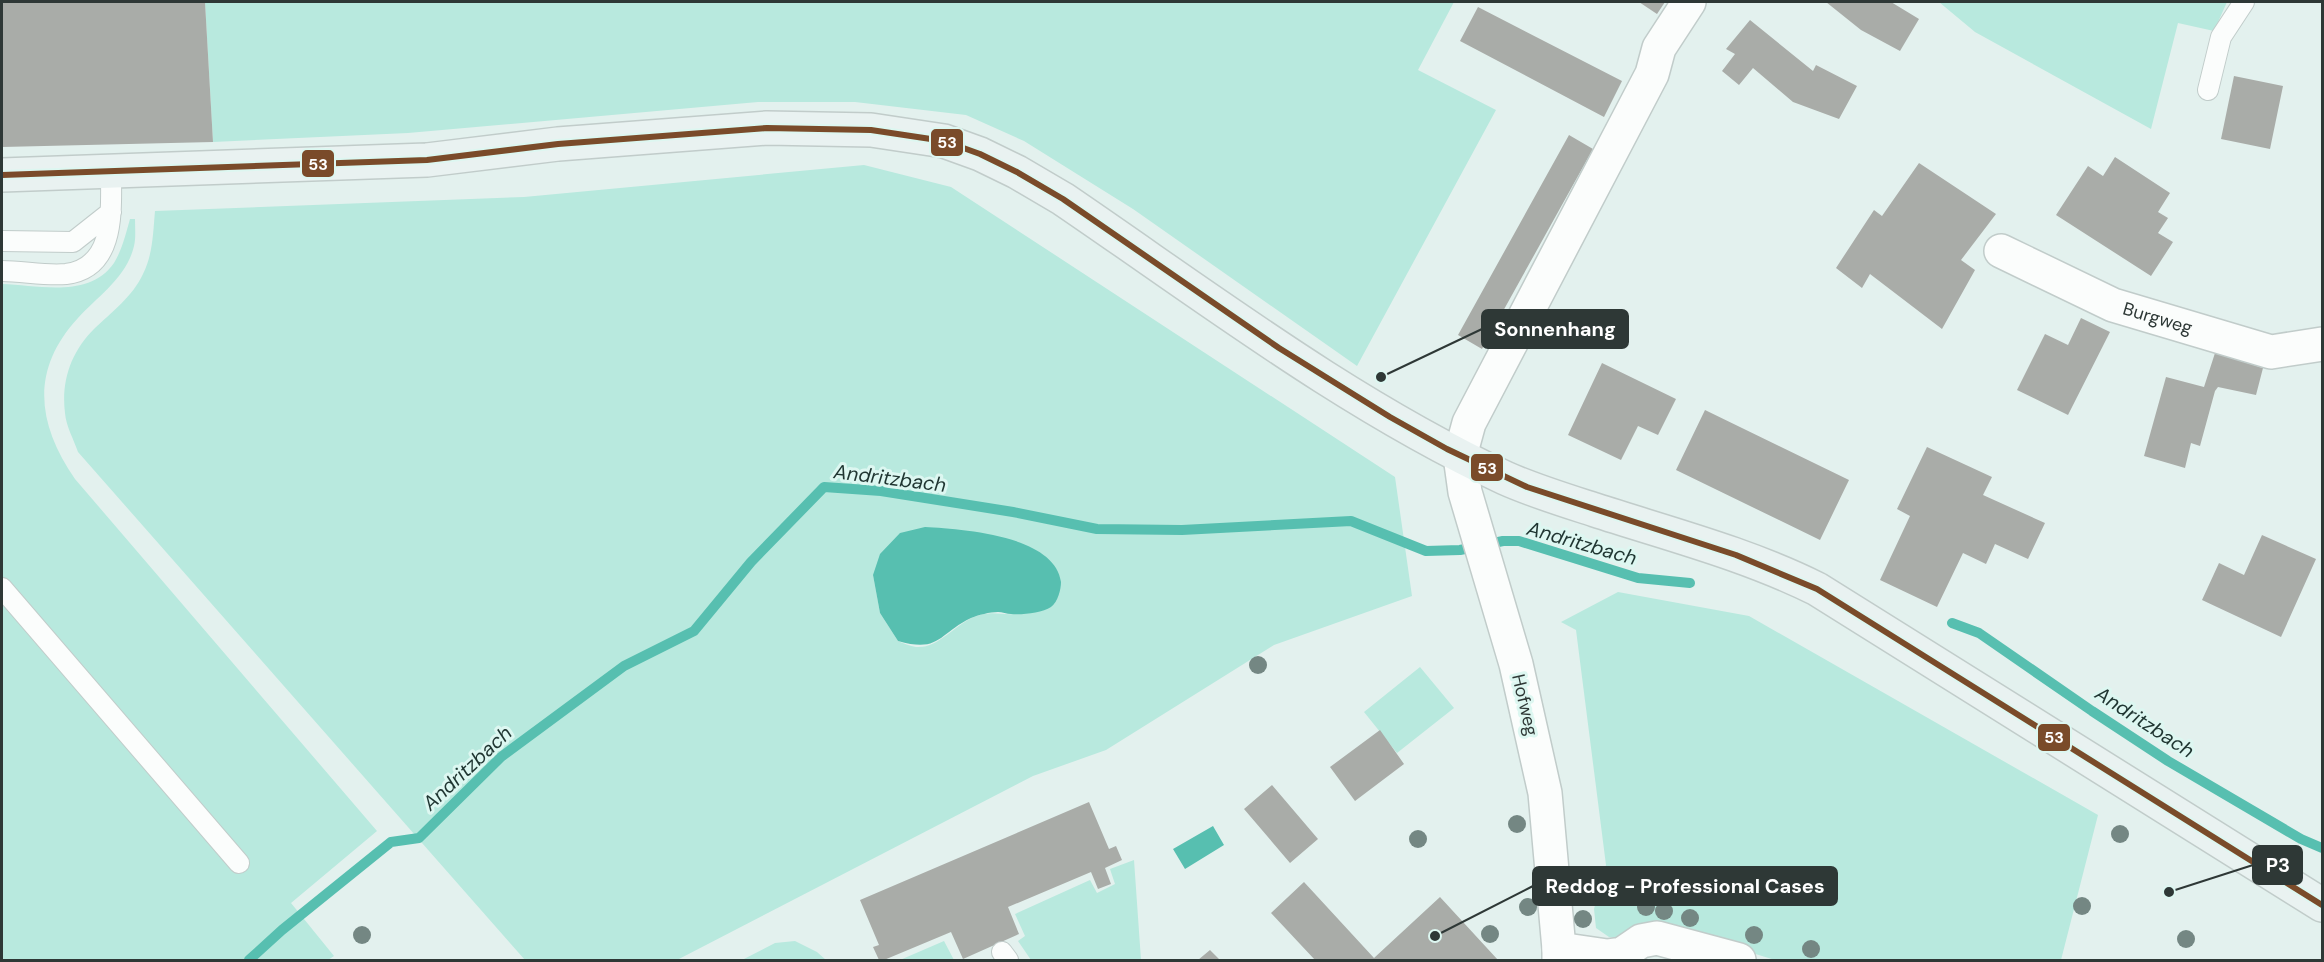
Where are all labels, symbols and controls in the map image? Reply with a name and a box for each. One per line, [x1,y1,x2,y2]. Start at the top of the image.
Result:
line badge: 53 [930,128,964,157]
text: 53 [937,132,957,153]
line badge: 53 [301,149,335,178]
text: 53 [308,154,328,175]
street label: Burgweg [2120,297,2195,340]
callout: Sonnenhang [1482,310,1628,348]
text: Sonnenhang [1494,316,1616,342]
line badge: 53 [1470,453,1504,482]
water label: Andritzbach [831,458,948,498]
text: 53 [1477,458,1497,479]
water label: Andritzbach [1523,515,1640,571]
street label: Hofweg [1506,672,1544,738]
water label: Andritzbach [2090,680,2199,764]
water label: Andritzbach [416,720,517,817]
line badge: 53 [2037,723,2071,752]
text: 53 [2044,727,2064,748]
callout: P3 [2253,846,2302,884]
text: P3 [2266,852,2290,878]
callout: Reddog - Professional Cases [1533,867,1837,905]
text: Reddog - Professional Cases [1545,873,1825,899]

